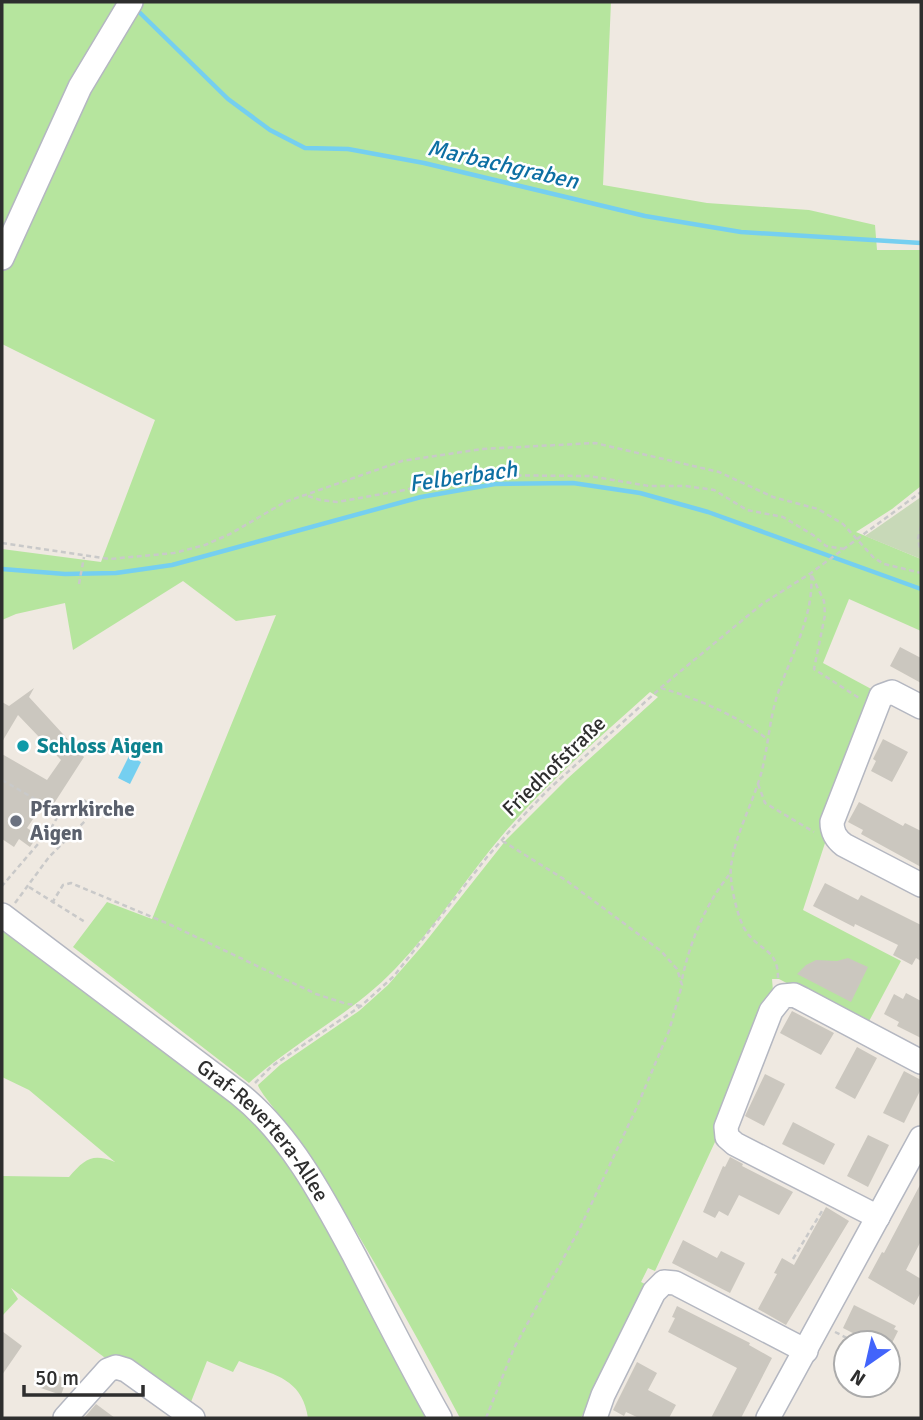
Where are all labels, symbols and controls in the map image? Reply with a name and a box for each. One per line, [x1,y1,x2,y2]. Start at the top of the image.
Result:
water label: Marbachgraben [425,133,583,196]
water label: Felberbach [407,454,520,498]
street label: Friedhofstraße [497,710,611,822]
place label: Schloss Aigen [37,733,163,759]
marker: Schloss Aigen [15,738,31,754]
place label: Pfarrkirche Aigen [30,796,135,846]
marker: Pfarrkirche Aigen [8,813,24,829]
street label: Graf-Revertera-Allee [192,1053,335,1206]
north arrow [832,1329,902,1399]
scale bar [24,1354,144,1398]
text: N [846,1364,870,1391]
text: 50 m [35,1365,79,1391]

